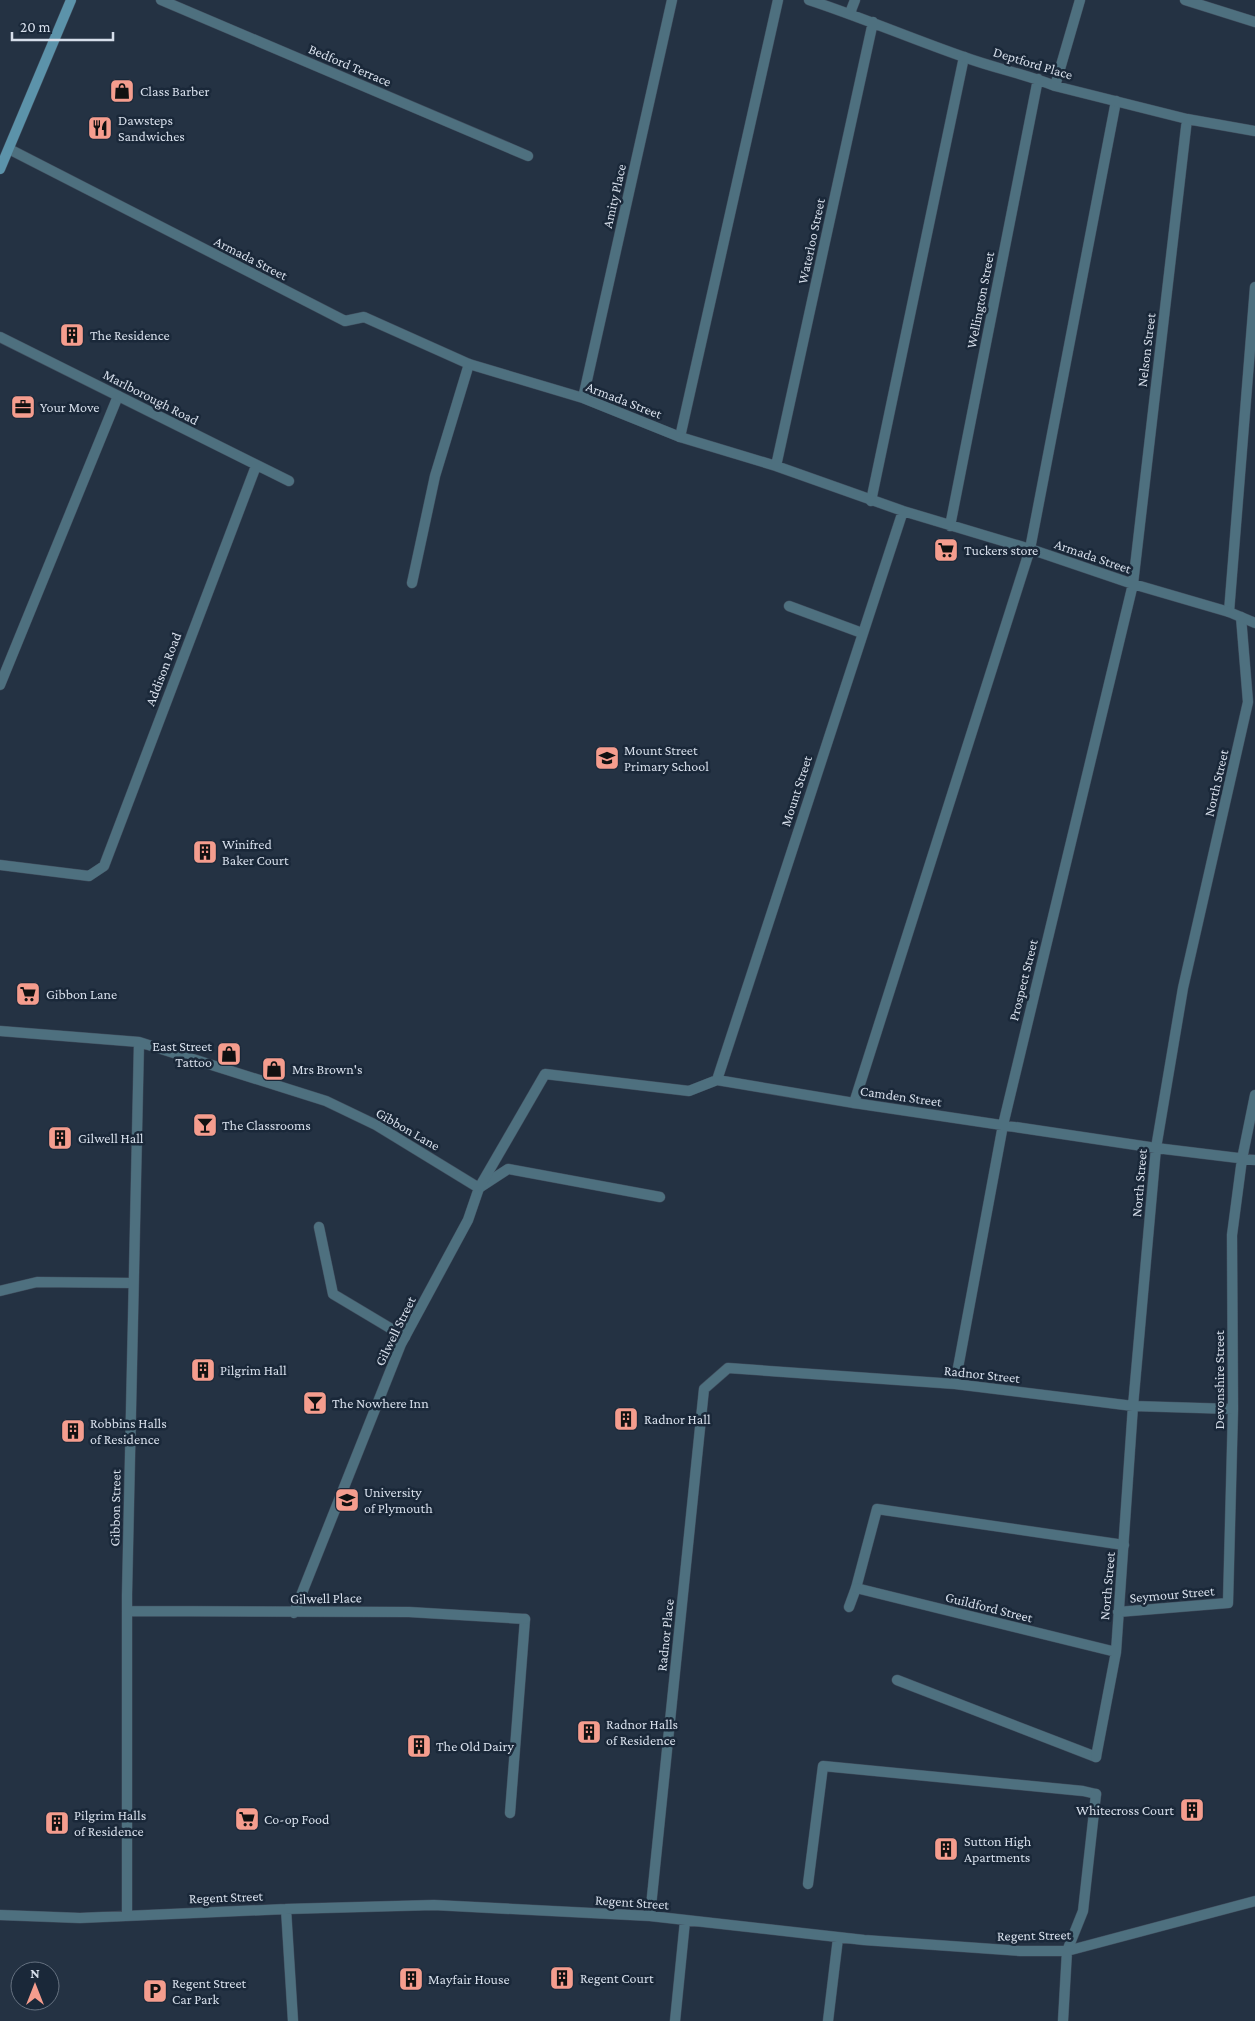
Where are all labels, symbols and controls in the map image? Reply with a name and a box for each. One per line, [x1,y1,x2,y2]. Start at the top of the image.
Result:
scale bar [12,10,114,42]
text: 20 m [20,19,51,35]
street label: Bedford Terrace [306,40,394,90]
street label: Deptford Place [991,43,1075,83]
shop icon: Class Barber [109,78,135,104]
place label: Class Barber [140,83,209,99]
place label: Dawsteps Sandwiches [118,112,185,144]
restaurant icon: Dawsteps Sandwiches [87,115,113,141]
street label: Amity Place [599,162,629,230]
street label: Waterloo Street [794,196,828,285]
street label: Armada Street [212,233,291,283]
street label: Wellington Street [963,250,997,350]
street label: Nelson Street [1134,312,1159,388]
building icon: The Residence [59,322,85,348]
place label: The Residence [90,327,170,343]
street label: Marlborough Road [101,366,202,428]
street label: Armada Street [584,378,665,422]
office icon: Your Move [10,394,36,420]
place label: Your Move [40,399,99,415]
street label: Armada Street [1053,535,1134,577]
supermarket icon: Tuckers store [933,537,959,563]
place label: Tuckers store [964,542,1038,558]
street label: Addison Road [142,629,185,708]
place label: Mount Street Primary School [624,742,709,774]
school or university icon: Mount Street Primary School [594,745,620,771]
street label: North Street [1200,747,1232,818]
street label: Mount Street [777,753,815,828]
place label: Winifred Baker Court [222,836,289,868]
building icon: Winifred Baker Court [192,839,218,865]
street label: Prospect Street [1005,937,1041,1022]
supermarket icon: Gibbon Lane [15,981,41,1007]
place label: Gibbon Lane [46,986,117,1002]
place label: East Street Tattoo [152,1038,212,1070]
shop icon: East Street Tattoo [216,1041,242,1067]
shop icon: Mrs Brown's [261,1056,287,1082]
place label: Mrs Brown's [292,1061,362,1077]
street label: Camden Street [859,1082,943,1110]
street label: Gibbon Lane [373,1104,443,1154]
bar icon: The Classrooms [192,1112,218,1138]
place label: The Classrooms [222,1117,311,1133]
building icon: Gilwell Hall [47,1125,73,1151]
place label: Gilwell Hall [78,1130,144,1146]
street label: North Street [1128,1148,1150,1218]
street label: Gilwell Street [371,1293,419,1368]
street label: Devonshire Street [1211,1330,1227,1430]
building icon: Pilgrim Hall [190,1357,216,1383]
place label: Pilgrim Hall [220,1362,287,1378]
street label: Radnor Street [943,1362,1021,1386]
bar icon: The Nowhere Inn [302,1390,328,1416]
place label: The Nowhere Inn [332,1395,429,1411]
building icon: Radnor Hall [613,1406,639,1432]
place label: Radnor Hall [644,1411,711,1427]
place label: Robbins Halls of Residence [90,1415,167,1447]
building icon: Robbins Halls of Residence [60,1418,86,1444]
street label: Gibbon Street [106,1469,124,1547]
place label: University of Plymouth [364,1484,433,1516]
school or university icon: University of Plymouth [334,1487,360,1513]
street label: North Street [1096,1551,1118,1621]
street label: Seymour Street [1129,1582,1215,1606]
street label: Guildford Street [944,1588,1035,1626]
street label: Gilwell Place [290,1589,362,1607]
street label: Radnor Place [653,1598,677,1672]
place label: Radnor Halls of Residence [606,1716,678,1748]
building icon: Radnor Halls of Residence [576,1719,602,1745]
building icon: The Old Dairy [406,1733,432,1759]
place label: The Old Dairy [436,1738,514,1754]
building icon: Whitecross Court [1179,1797,1205,1823]
place label: Whitecross Court [1076,1802,1174,1818]
supermarket icon: Co-op Food [234,1806,260,1832]
place label: Pilgrim Halls of Residence [74,1807,146,1839]
building icon: Pilgrim Halls of Residence [44,1810,70,1836]
place label: Co-op Food [264,1811,330,1827]
place label: Sutton High Apartments [964,1833,1032,1865]
building icon: Sutton High Apartments [933,1836,959,1862]
street label: Regent Street [189,1888,264,1906]
street label: Regent Street [594,1891,670,1913]
street label: Regent Street [997,1926,1072,1944]
north arrow [10,1961,60,2011]
text: N [30,1965,40,1981]
building icon: Regent Court [549,1965,575,1991]
building icon: Mayfair House [398,1966,424,1992]
place label: Regent Court [580,1970,654,1986]
place label: Mayfair House [428,1971,510,1987]
place label: Regent Street Car Park [172,1975,247,2007]
parking icon: Regent Street Car Park [142,1978,168,2004]

